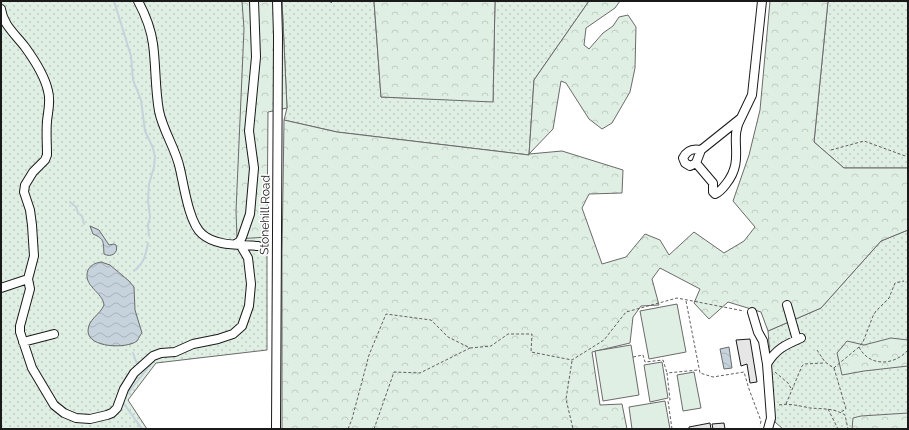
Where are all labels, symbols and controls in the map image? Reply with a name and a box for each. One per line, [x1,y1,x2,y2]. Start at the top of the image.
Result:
street label: Stonehill Road [257,175,273,255]

